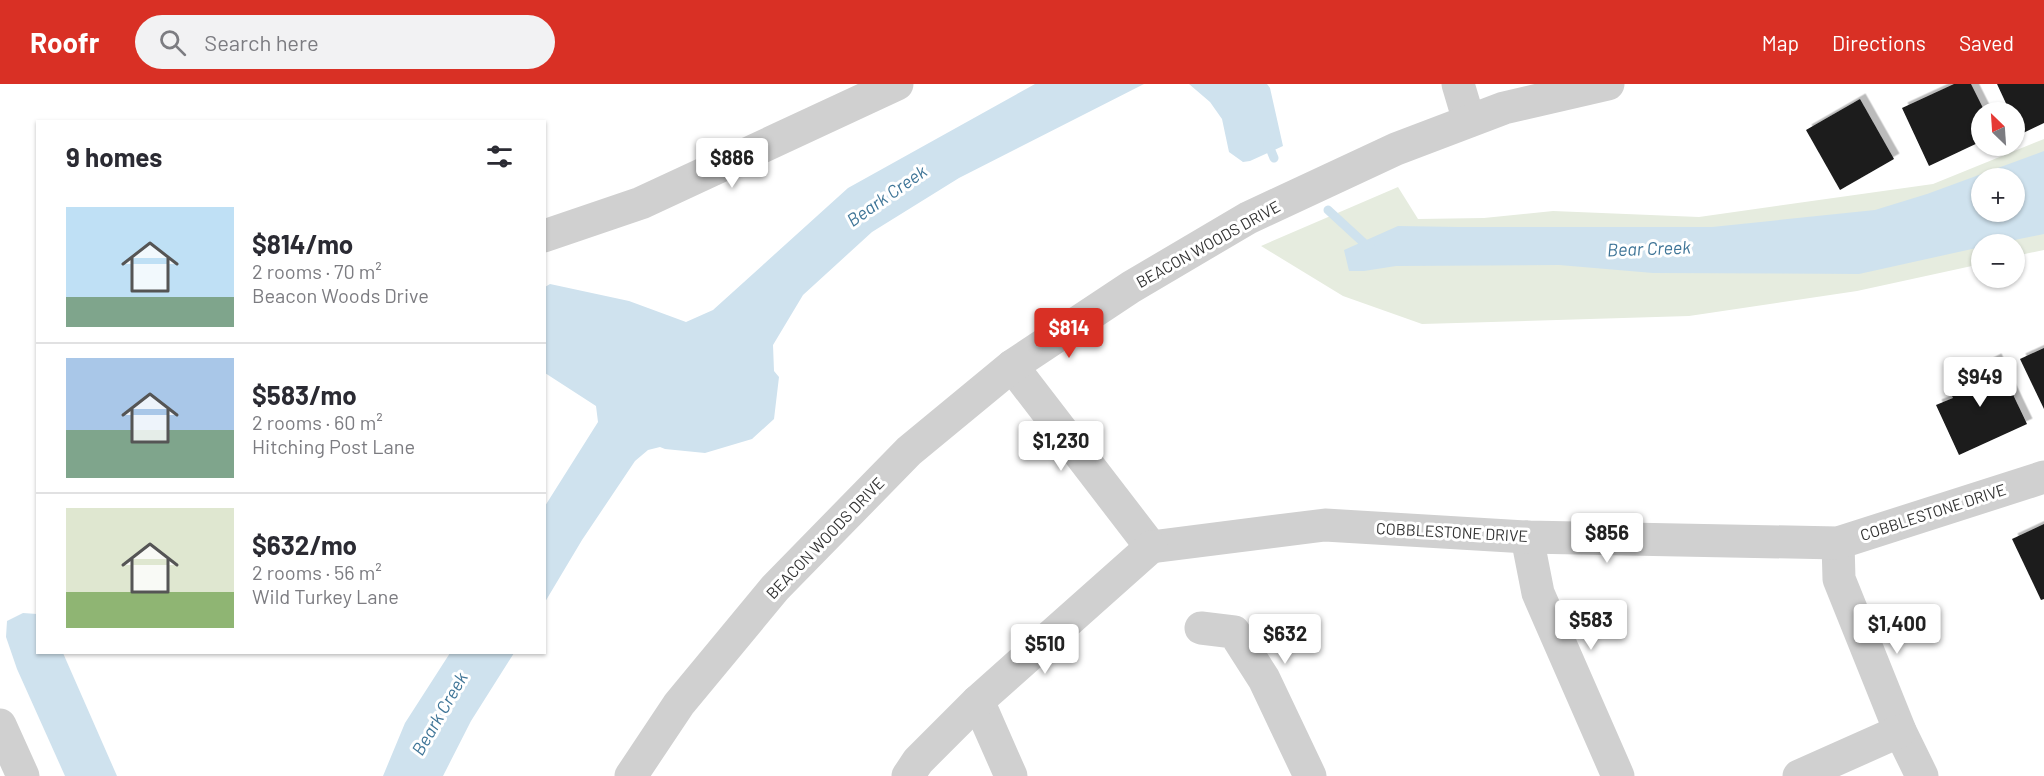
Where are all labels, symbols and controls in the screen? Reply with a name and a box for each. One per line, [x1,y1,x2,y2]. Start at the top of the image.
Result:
search box [135,15,555,69]
text: Roofr [30,25,99,59]
icon: search [156,26,189,59]
text: Search here [204,29,319,55]
text: Map [1762,30,1799,55]
text: Directions [1832,30,1926,55]
text: Saved [1959,30,2014,55]
north arrow [1971,102,2025,156]
map controls [1971,102,2025,288]
pin: $886 [696,138,768,189]
icon: filters [483,140,516,173]
text: 9 homes [66,141,162,172]
text: $886 [710,145,754,169]
water label: Beark Creek [842,159,931,231]
button: + [1971,168,2025,222]
street label: BEACON WOODS DRIVE [1132,196,1283,291]
text: $814/mo [252,228,353,259]
icon: home [114,231,186,303]
button: − [1971,234,2025,288]
water label: Bear Creek [1607,236,1691,260]
text: 2 rooms · 70 m² [252,259,382,283]
text: Beacon Woods Drive [252,283,429,307]
pin: $814 [1033,308,1105,359]
text: $814 [1048,315,1090,339]
pin: $949 [1944,357,2016,408]
text: $949 [1958,364,2002,388]
text: $583/mo [252,379,357,410]
icon: home [114,382,186,454]
text: 2 rooms · 60 m² [252,410,383,434]
pin: $1,230 [1012,421,1110,472]
text: $1,230 [1033,428,1089,452]
text: Hitching Post Lane [252,434,415,458]
street label: BEACON WOODS DRIVE [762,473,888,602]
street label: COBBLESTONE DRIVE [1858,479,2008,544]
pin: $856 [1571,513,1643,564]
street label: COBBLESTONE DRIVE [1376,518,1528,545]
text: $856 [1585,520,1629,544]
text: $632/mo [252,529,357,560]
icon: home [114,532,186,604]
text: 2 rooms · 56 m² [252,560,382,584]
text: Wild Turkey Lane [252,584,399,608]
pin: $583 [1555,600,1627,651]
pin: $1,400 [1848,604,1946,655]
text: $583 [1569,607,1613,631]
text: $1,400 [1868,611,1926,635]
pin: $632 [1249,614,1321,665]
text: $632 [1263,621,1307,645]
pin: $510 [1009,624,1081,675]
text: $510 [1025,631,1065,655]
water label: Beark Creek [406,668,472,759]

